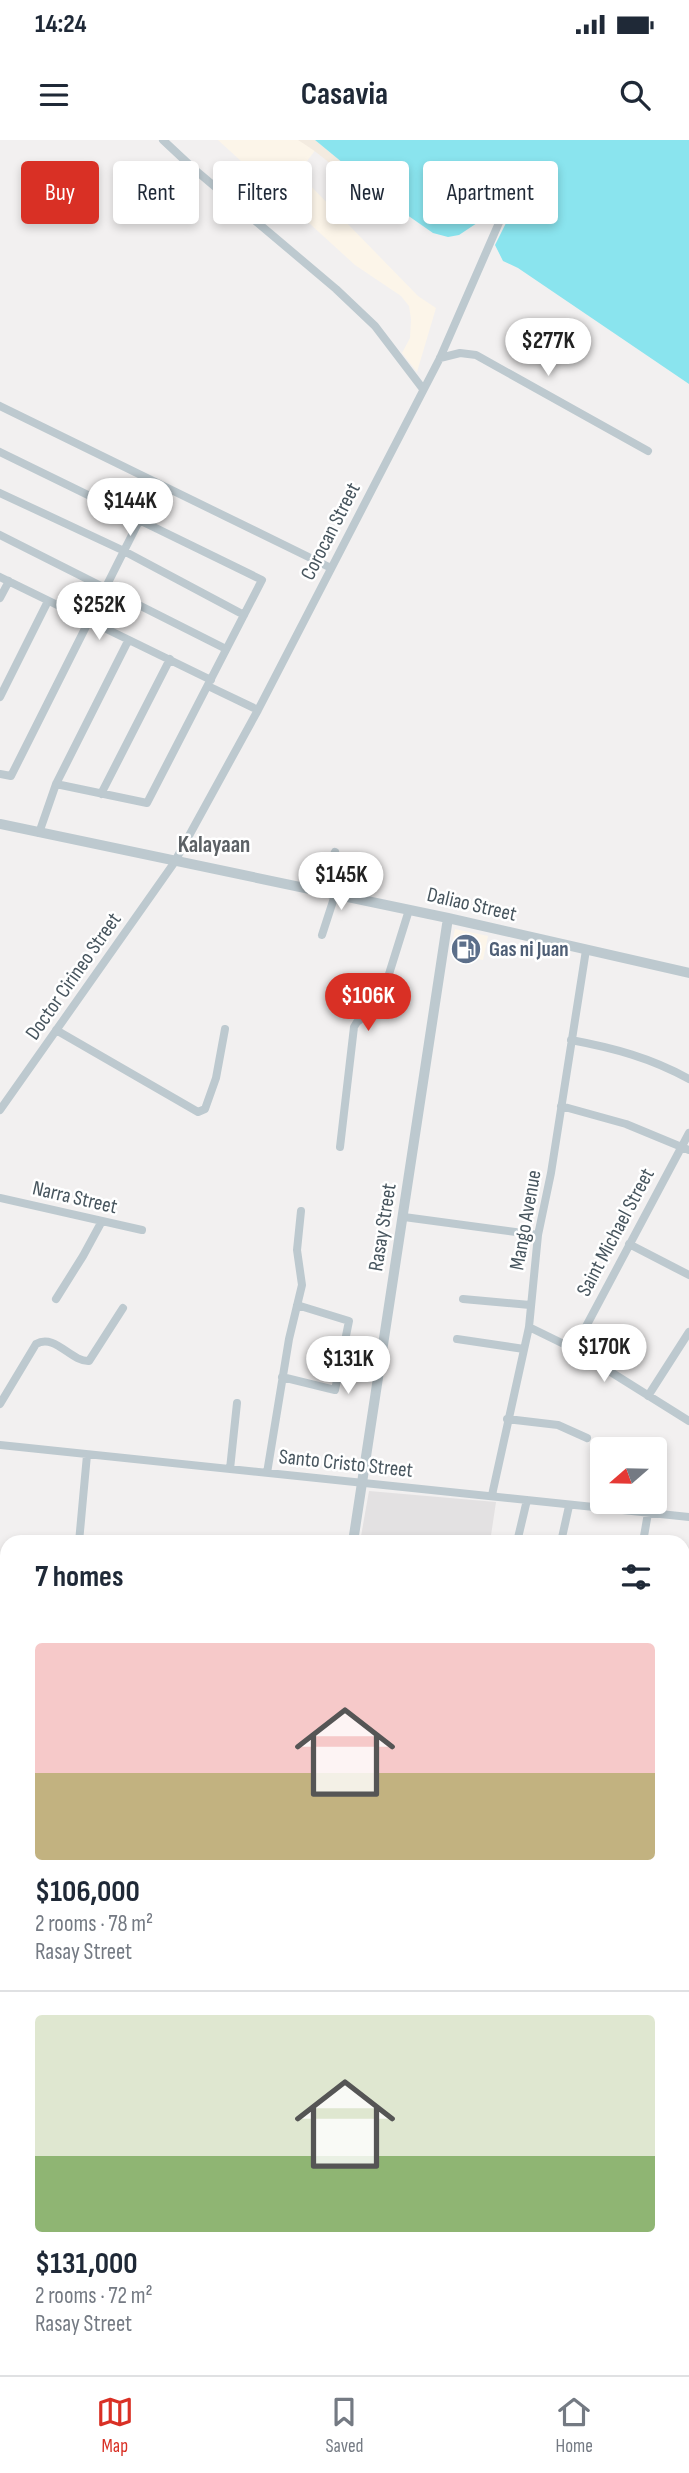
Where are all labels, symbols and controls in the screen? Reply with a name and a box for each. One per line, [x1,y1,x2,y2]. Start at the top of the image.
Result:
text: 14:24 [35,9,87,40]
text: Casavia [301,75,388,114]
icon: menu [35,76,73,114]
icon: search [616,76,654,114]
chip: Buy [21,161,99,224]
chip: Rent [113,161,199,224]
chip: Filters [213,161,312,224]
chip: New [326,161,409,224]
chip: Apartment [423,161,558,224]
pin: $277K [499,318,597,378]
text: $277K [521,327,575,355]
pin: $144K [81,478,179,538]
street label: Corocan Street [295,478,366,584]
text: $144K [103,487,157,515]
pin: $252K [50,582,148,642]
text: $252K [72,591,126,619]
district label: Kalayaan [178,831,250,859]
pin: $145K [292,852,390,912]
text: $145K [314,861,368,889]
street label: Daliao Street [425,882,519,927]
street label: Doctor Cirineo Street [20,908,127,1045]
fuel station icon: Gas ni Juan [449,932,483,966]
place label: Gas ni Juan [489,937,569,962]
pin: $106K [319,974,417,1033]
text: $106K [341,982,395,1010]
street label: Saint Michael Street [571,1164,660,1301]
street label: Mango Avenue [504,1168,547,1272]
street label: Narra Street [30,1176,120,1219]
street label: Rasay Street [363,1181,402,1273]
pin: $170K [555,1324,653,1384]
text: $170K [578,1333,630,1361]
pin: $131K [299,1336,397,1396]
text: $131K [322,1345,374,1373]
north arrow [590,1437,667,1514]
map controls [590,1437,667,1514]
street label: Santo Cristo Street [278,1444,414,1483]
icon: filters [617,1558,655,1596]
text: 7 homes [35,1559,123,1595]
icon: home [282,1689,408,1815]
text: $106,000 [35,1874,140,1910]
text: 2 rooms · 78 m² [35,1910,153,1938]
text: Rasay Street [35,1938,132,1966]
icon: home [282,2061,408,2187]
text: $131,000 [35,2246,138,2282]
text: 2 rooms · 72 m² [35,2282,153,2310]
text: Rasay Street [35,2310,132,2338]
tab: Map [96,2393,134,2458]
tab: Saved [325,2393,364,2458]
tab: Home [555,2393,593,2458]

